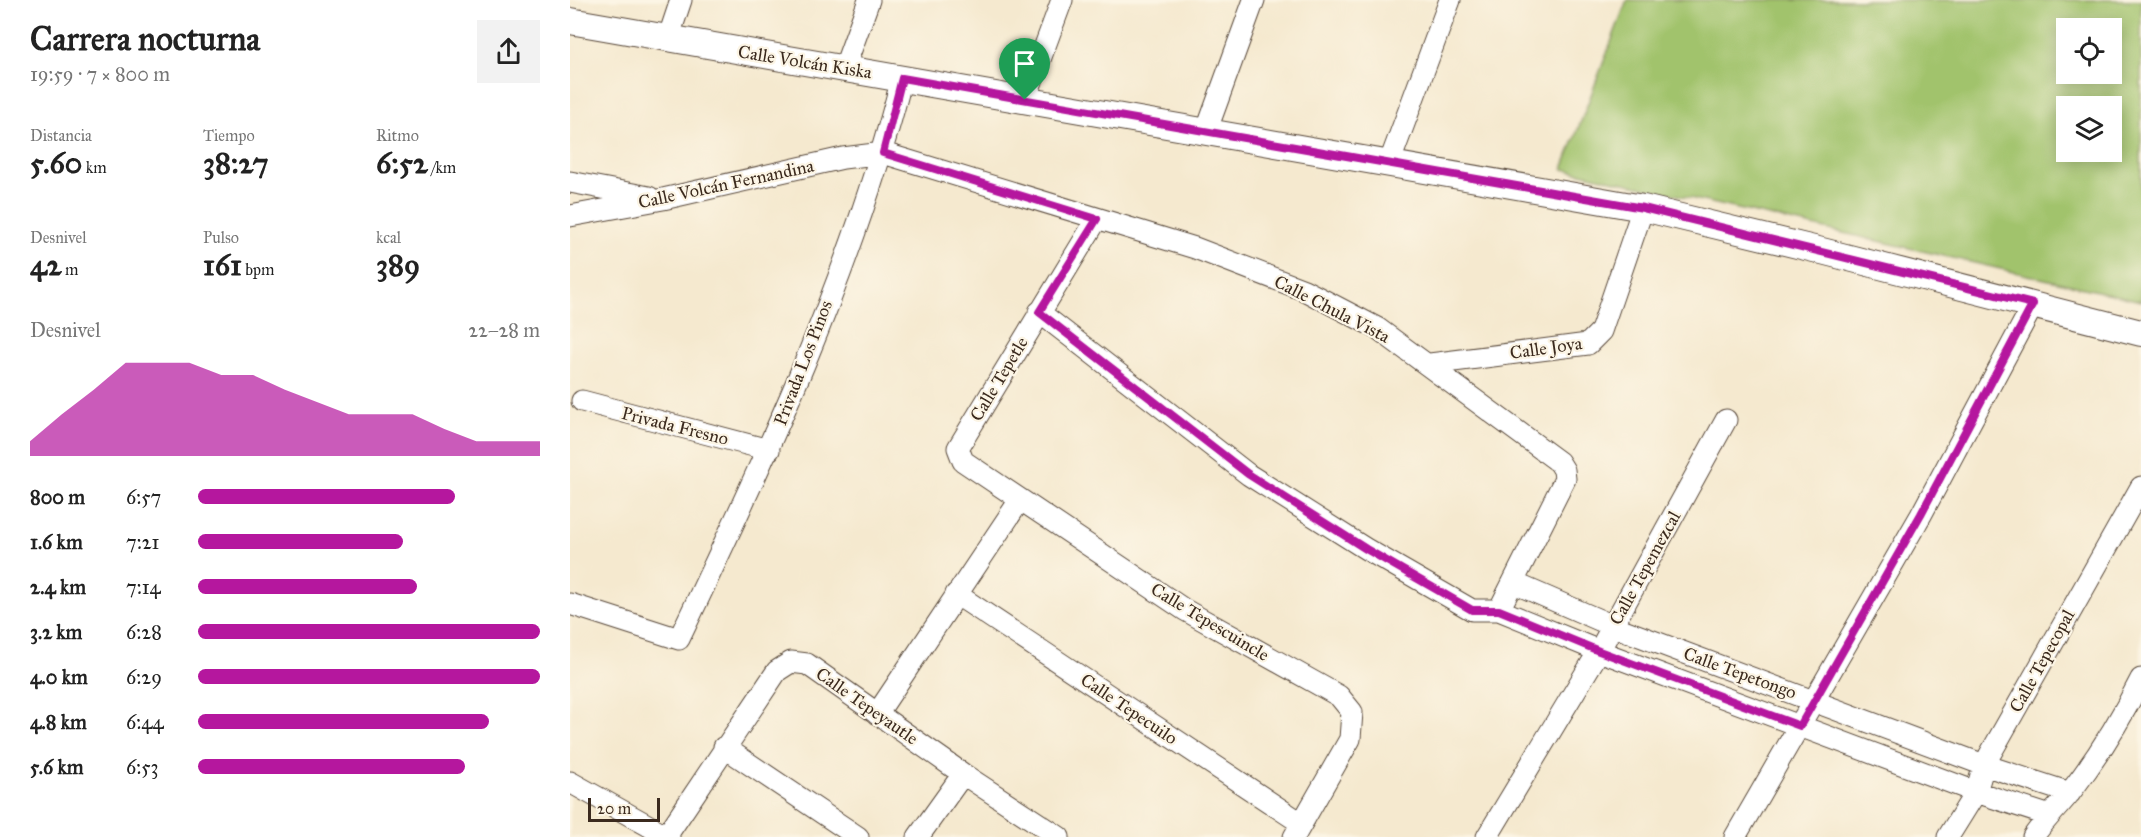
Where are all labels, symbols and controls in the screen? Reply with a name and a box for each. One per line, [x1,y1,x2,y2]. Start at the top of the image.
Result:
map controls [2056,18,2122,162]
button: locate [2056,18,2122,84]
text: Carrera nocturna [30,19,260,59]
button: share [477,20,540,83]
pin [999,38,1050,100]
street label: Calle Volcán Kiska [737,41,874,83]
icon: arrive [1008,47,1041,80]
text: 19:59 · 7 × 800 m [30,62,170,86]
button: layers [2056,96,2122,162]
text: Distancia [30,126,92,145]
text: Tiempo [203,126,255,145]
text: Ritmo [376,126,419,145]
text: 5.60 [30,145,82,181]
text: 38:27 [203,145,269,181]
text: 6:52 [376,145,428,181]
street label: Calle Volcán Fernandina [636,155,816,213]
text: km [82,158,107,177]
text: /km [428,158,456,177]
text: Desnivel [30,228,86,247]
text: Pulso [203,228,239,247]
text: kcal [376,228,401,247]
text: 42 [30,247,62,283]
text: 161 [203,247,242,283]
text: 389 [376,247,420,283]
text: m [62,260,78,279]
text: bpm [242,260,274,279]
street label: Calle Chula Vista [1270,270,1394,348]
street label: Privada Los Pinos [769,297,837,429]
text: Desnivel [30,318,101,342]
text: 22–28 m [468,318,540,342]
street label: Calle Joya [1508,332,1584,365]
street label: Calle Tepetle [965,333,1033,425]
street label: Privada Fresno [619,402,731,450]
text: 800 m [30,485,85,509]
text: 6:57 [126,485,161,509]
street label: Calle Tepemezcal [1605,507,1685,629]
text: 1.6 km [30,530,83,554]
text: 7:21 [126,530,159,554]
text: 2.4 km [30,575,86,599]
text: 7:14 [126,575,161,599]
street label: Calle Tepescuincle [1147,578,1273,666]
street label: Calle Tepecopal [2005,606,2079,716]
text: 3.2 km [30,620,82,644]
text: 6:28 [126,620,162,644]
street label: Calle Tepetongo [1680,642,1800,705]
street label: Calle Tepeyautle [812,663,922,749]
text: 4.0 km [30,665,88,689]
text: 6:29 [126,665,162,689]
street label: Calle Tepecuilo [1076,669,1182,749]
text: 4.8 km [30,710,87,734]
text: 6:44 [126,710,164,734]
text: 5.6 km [30,755,84,779]
text: 6:53 [126,755,159,779]
scale bar [588,795,660,822]
text: 20 m [597,799,631,818]

